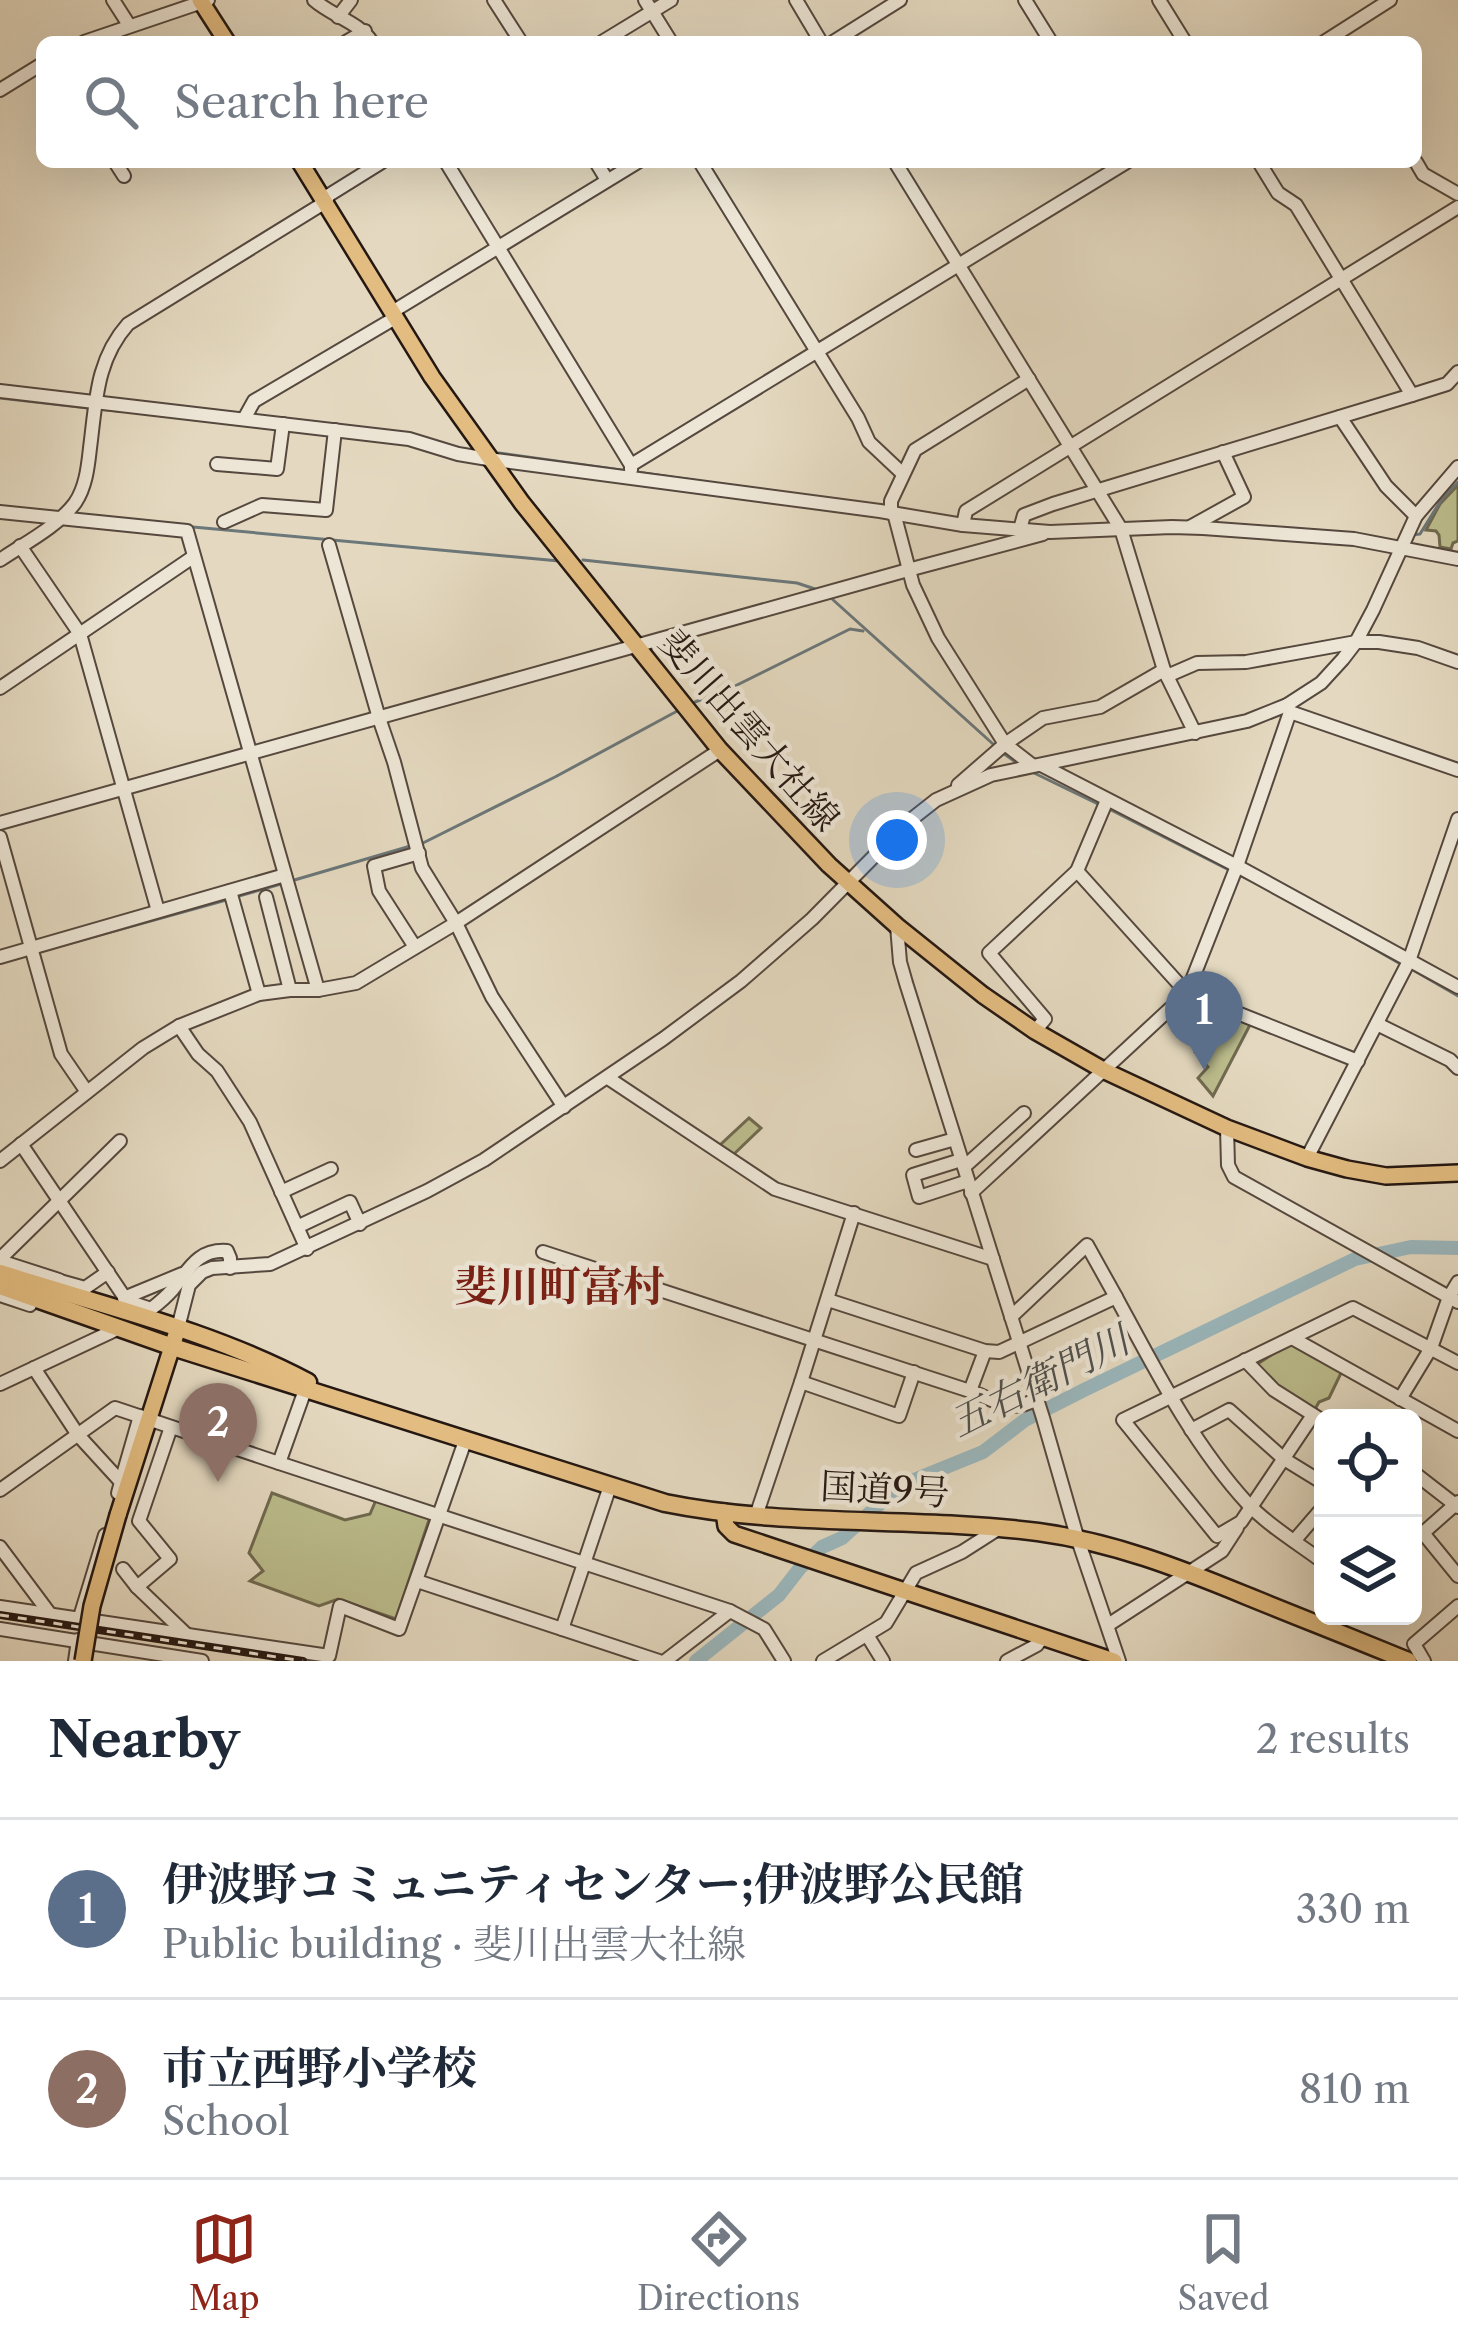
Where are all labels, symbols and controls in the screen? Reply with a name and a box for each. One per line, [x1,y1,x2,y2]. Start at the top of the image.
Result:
search box [36,36,1422,168]
icon: search [78,69,144,135]
text: Search here [174,74,429,130]
street label: 斐川出雲大社線 [651,620,849,840]
your location [867,810,927,870]
pin: 1 [1165,971,1243,1070]
district label: 斐川町富村 [455,1260,665,1312]
water label: 五右衛門川 [941,1314,1140,1447]
pin: 2 [179,1383,257,1482]
map controls [1314,1409,1422,1625]
button: locate [1314,1409,1422,1517]
street label: 国道9号 [819,1464,951,1514]
button: layers [1314,1517,1422,1625]
text: Nearby [48,1708,240,1770]
text: 2 results [1256,1715,1410,1763]
text: 伊波野コミュニティセンター;伊波野公民館 [162,1856,1024,1912]
text: 1 [78,1885,96,1933]
text: 330 m [1296,1885,1410,1933]
text: Public building · 斐川出雲大社線 [162,1920,746,1968]
text: 市立西野小学校 [162,2040,477,2096]
text: 2 [75,2065,99,2113]
text: 810 m [1299,2065,1410,2113]
text: School [162,2097,290,2145]
tab: Map [189,2206,260,2319]
tab: Directions [637,2206,800,2319]
tab: Saved [1178,2206,1269,2319]

